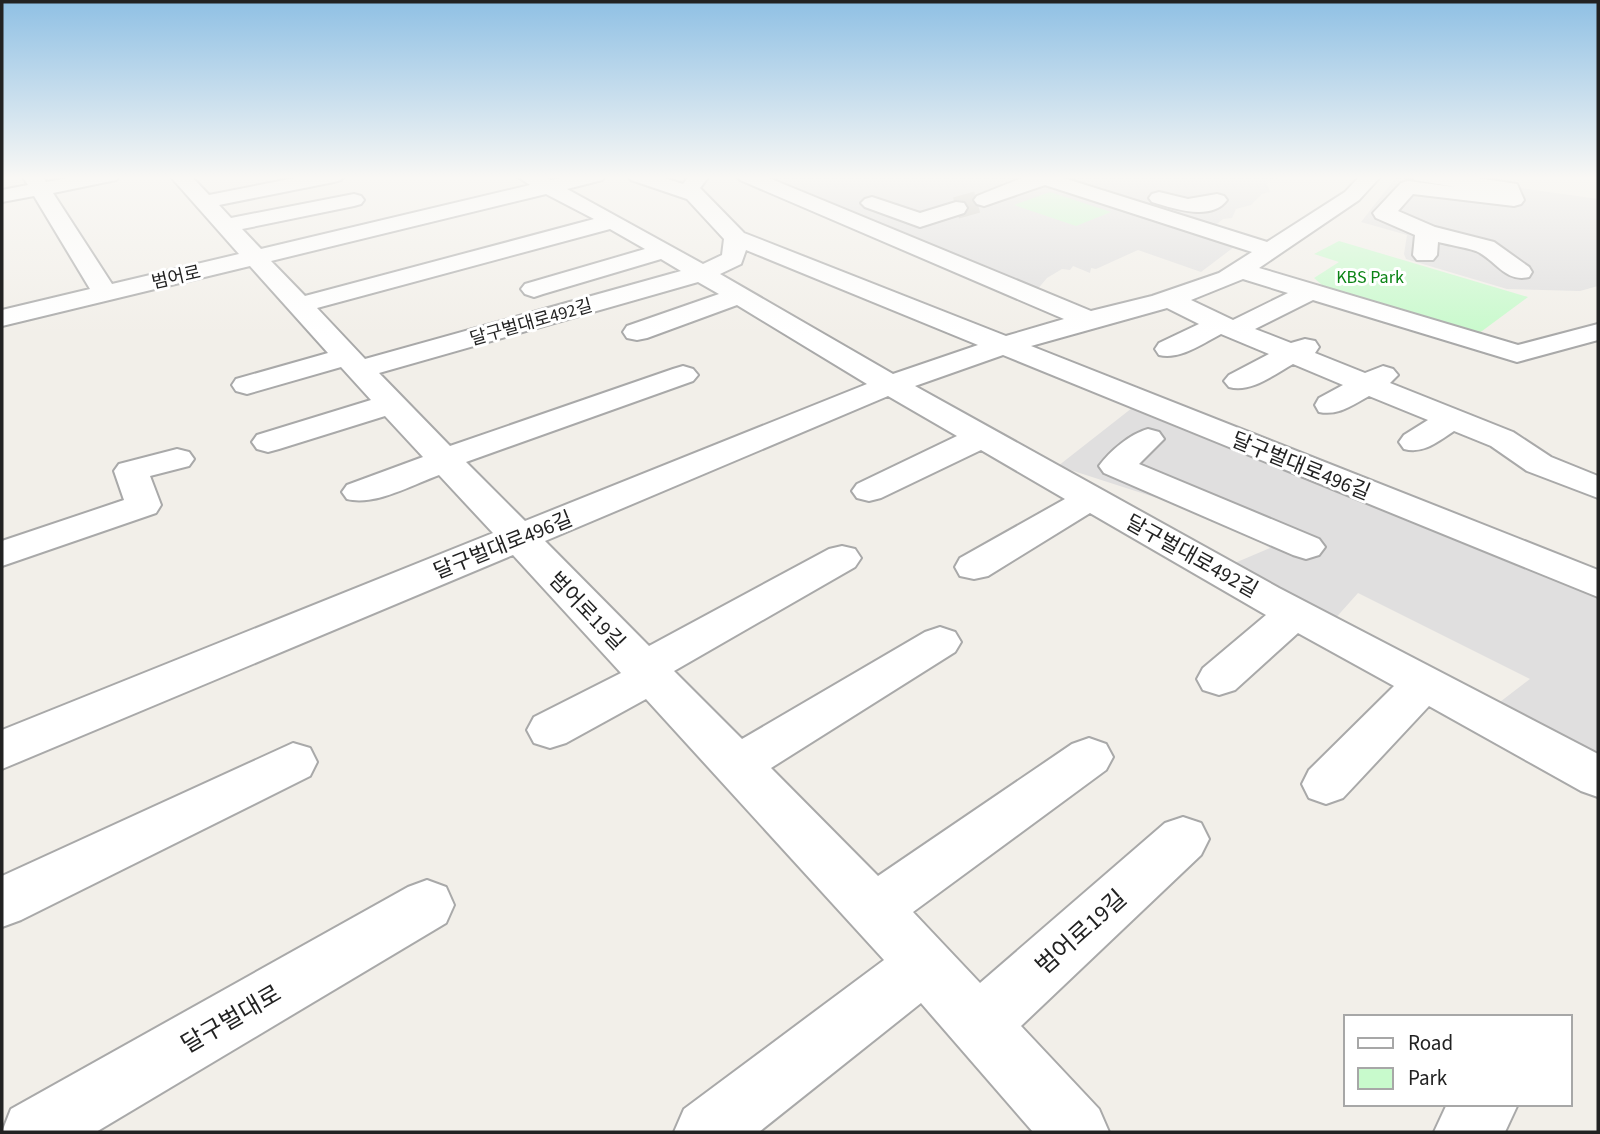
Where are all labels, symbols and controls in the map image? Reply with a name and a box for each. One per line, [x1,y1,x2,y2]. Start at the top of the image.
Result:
street label: 범어로 [149,260,203,295]
park label: KBS Park [1336,265,1404,290]
street label: 달구벌대로492길 [467,293,595,352]
street label: 달구벌대로496길 [1227,425,1375,507]
street label: 달구벌대로496길 [429,504,577,586]
street label: 달구벌대로492길 [1120,507,1264,605]
street label: 범어로19길 [542,565,632,657]
street label: 범어로19길 [1028,882,1135,983]
street label: 달구벌대로 [175,977,288,1062]
legend [1344,1015,1572,1106]
text: Road [1408,1028,1453,1058]
text: Park [1408,1063,1448,1093]

